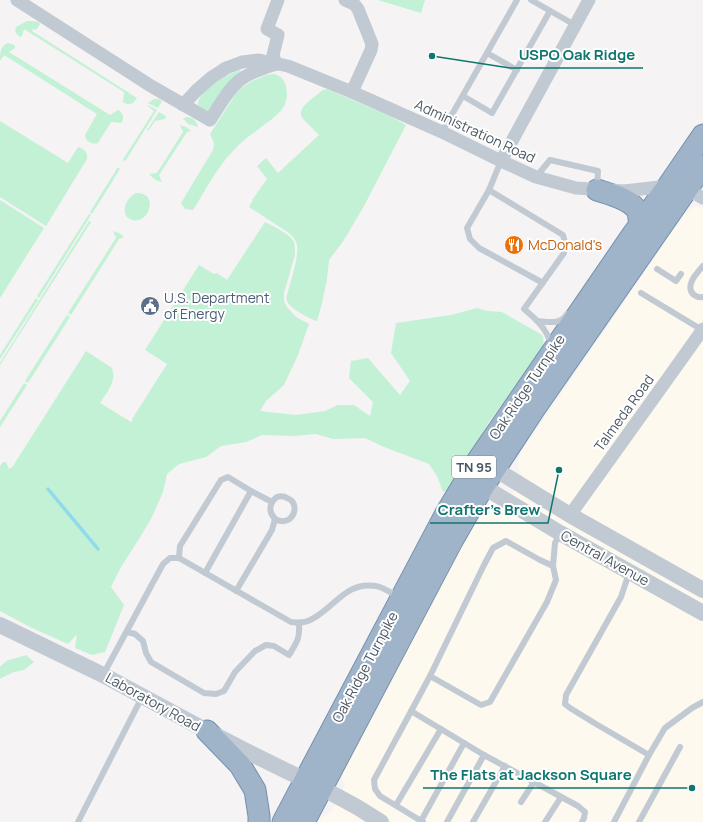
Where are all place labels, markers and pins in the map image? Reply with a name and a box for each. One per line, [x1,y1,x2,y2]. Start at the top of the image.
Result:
callout: USPO Oak Ridge [510,41,643,68]
restaurant icon: McDonald's [503,234,525,256]
place label: McDonald's [528,235,602,254]
place label: U.S. Department of Energy [164,288,270,323]
public building icon: U.S. Department of Energy [139,295,161,317]
callout: Crafter's Brew [430,496,548,523]
callout: The Flats at Jackson Square [423,761,640,788]

